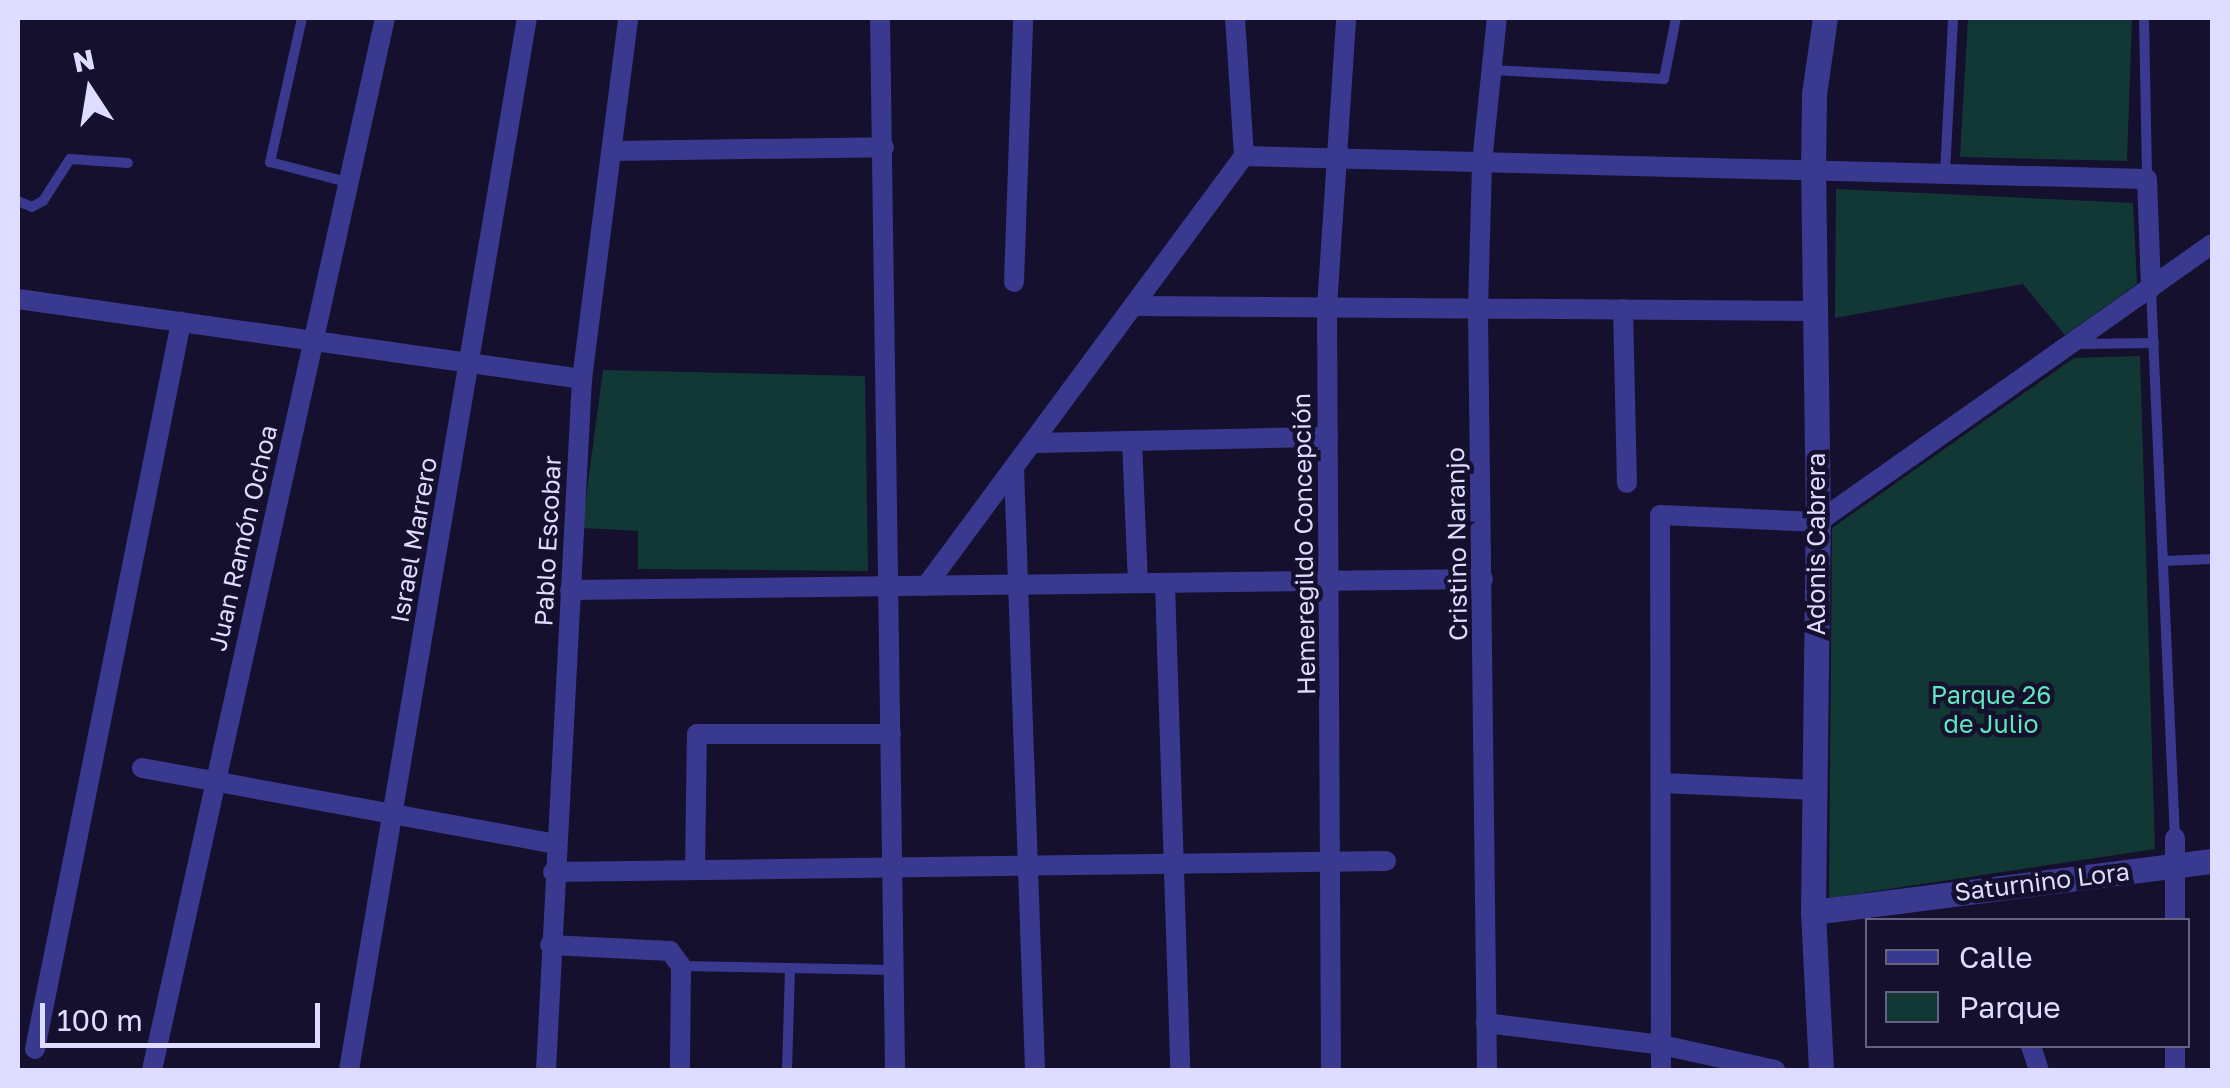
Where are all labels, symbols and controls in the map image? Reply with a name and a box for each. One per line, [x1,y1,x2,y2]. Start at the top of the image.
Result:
north arrow [40,40,140,140]
text: N [70,42,97,79]
street label: Hemeregildo Concepción [1286,393,1322,695]
street label: Juan Ramón Ochoa [202,422,284,654]
street label: Cristino Naranjo [1440,447,1474,641]
street label: Adonis Cabrera [1801,453,1831,635]
street label: Israel Marrero [385,455,443,625]
street label: Pablo Escobar [529,455,567,627]
park label: Parque 26 de Julio [1931,681,2051,740]
street label: Saturnino Lora [1953,856,2131,908]
legend [1865,918,2190,1048]
text: Calle [1959,939,2033,975]
scale bar [45,983,325,1045]
text: Parque [1959,989,2061,1025]
text: 100 m [57,1002,143,1038]

